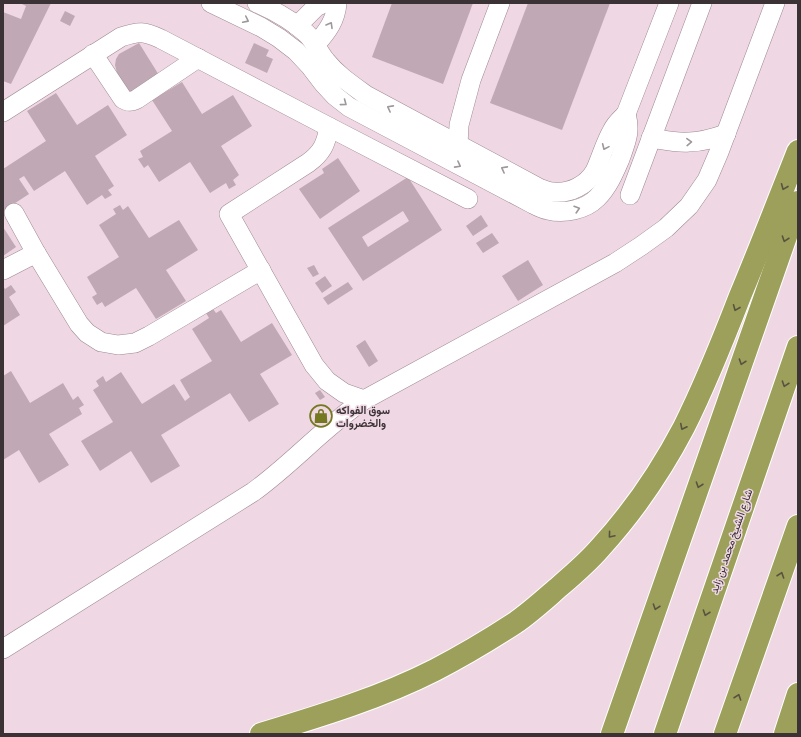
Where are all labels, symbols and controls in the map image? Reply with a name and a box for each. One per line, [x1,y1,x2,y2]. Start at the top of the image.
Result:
one-way arrow [242,15,250,23]
one-way arrow [325,22,332,29]
one-way arrow [340,98,347,105]
one-way arrow [386,105,394,113]
one-way arrow [686,137,692,146]
one-way arrow [602,142,610,150]
one-way arrow [454,160,462,168]
one-way arrow [501,166,509,174]
one-way arrow [780,184,788,191]
one-way arrow [573,205,580,214]
one-way arrow [781,236,790,243]
one-way arrow [732,305,740,312]
one-way arrow [738,358,747,365]
one-way arrow [782,381,790,388]
shop icon: سوق الفواكه والخضروات [308,403,334,429]
place label: سوق الفواكه والخضروات [336,403,390,431]
one-way arrow [681,423,688,430]
one-way arrow [695,481,704,488]
street label: شارع الشيخ محمد بن زايد [707,487,757,595]
one-way arrow [608,530,615,537]
one-way arrow [776,571,785,578]
one-way arrow [652,604,661,611]
one-way arrow [703,609,711,616]
one-way arrow [733,694,742,701]

